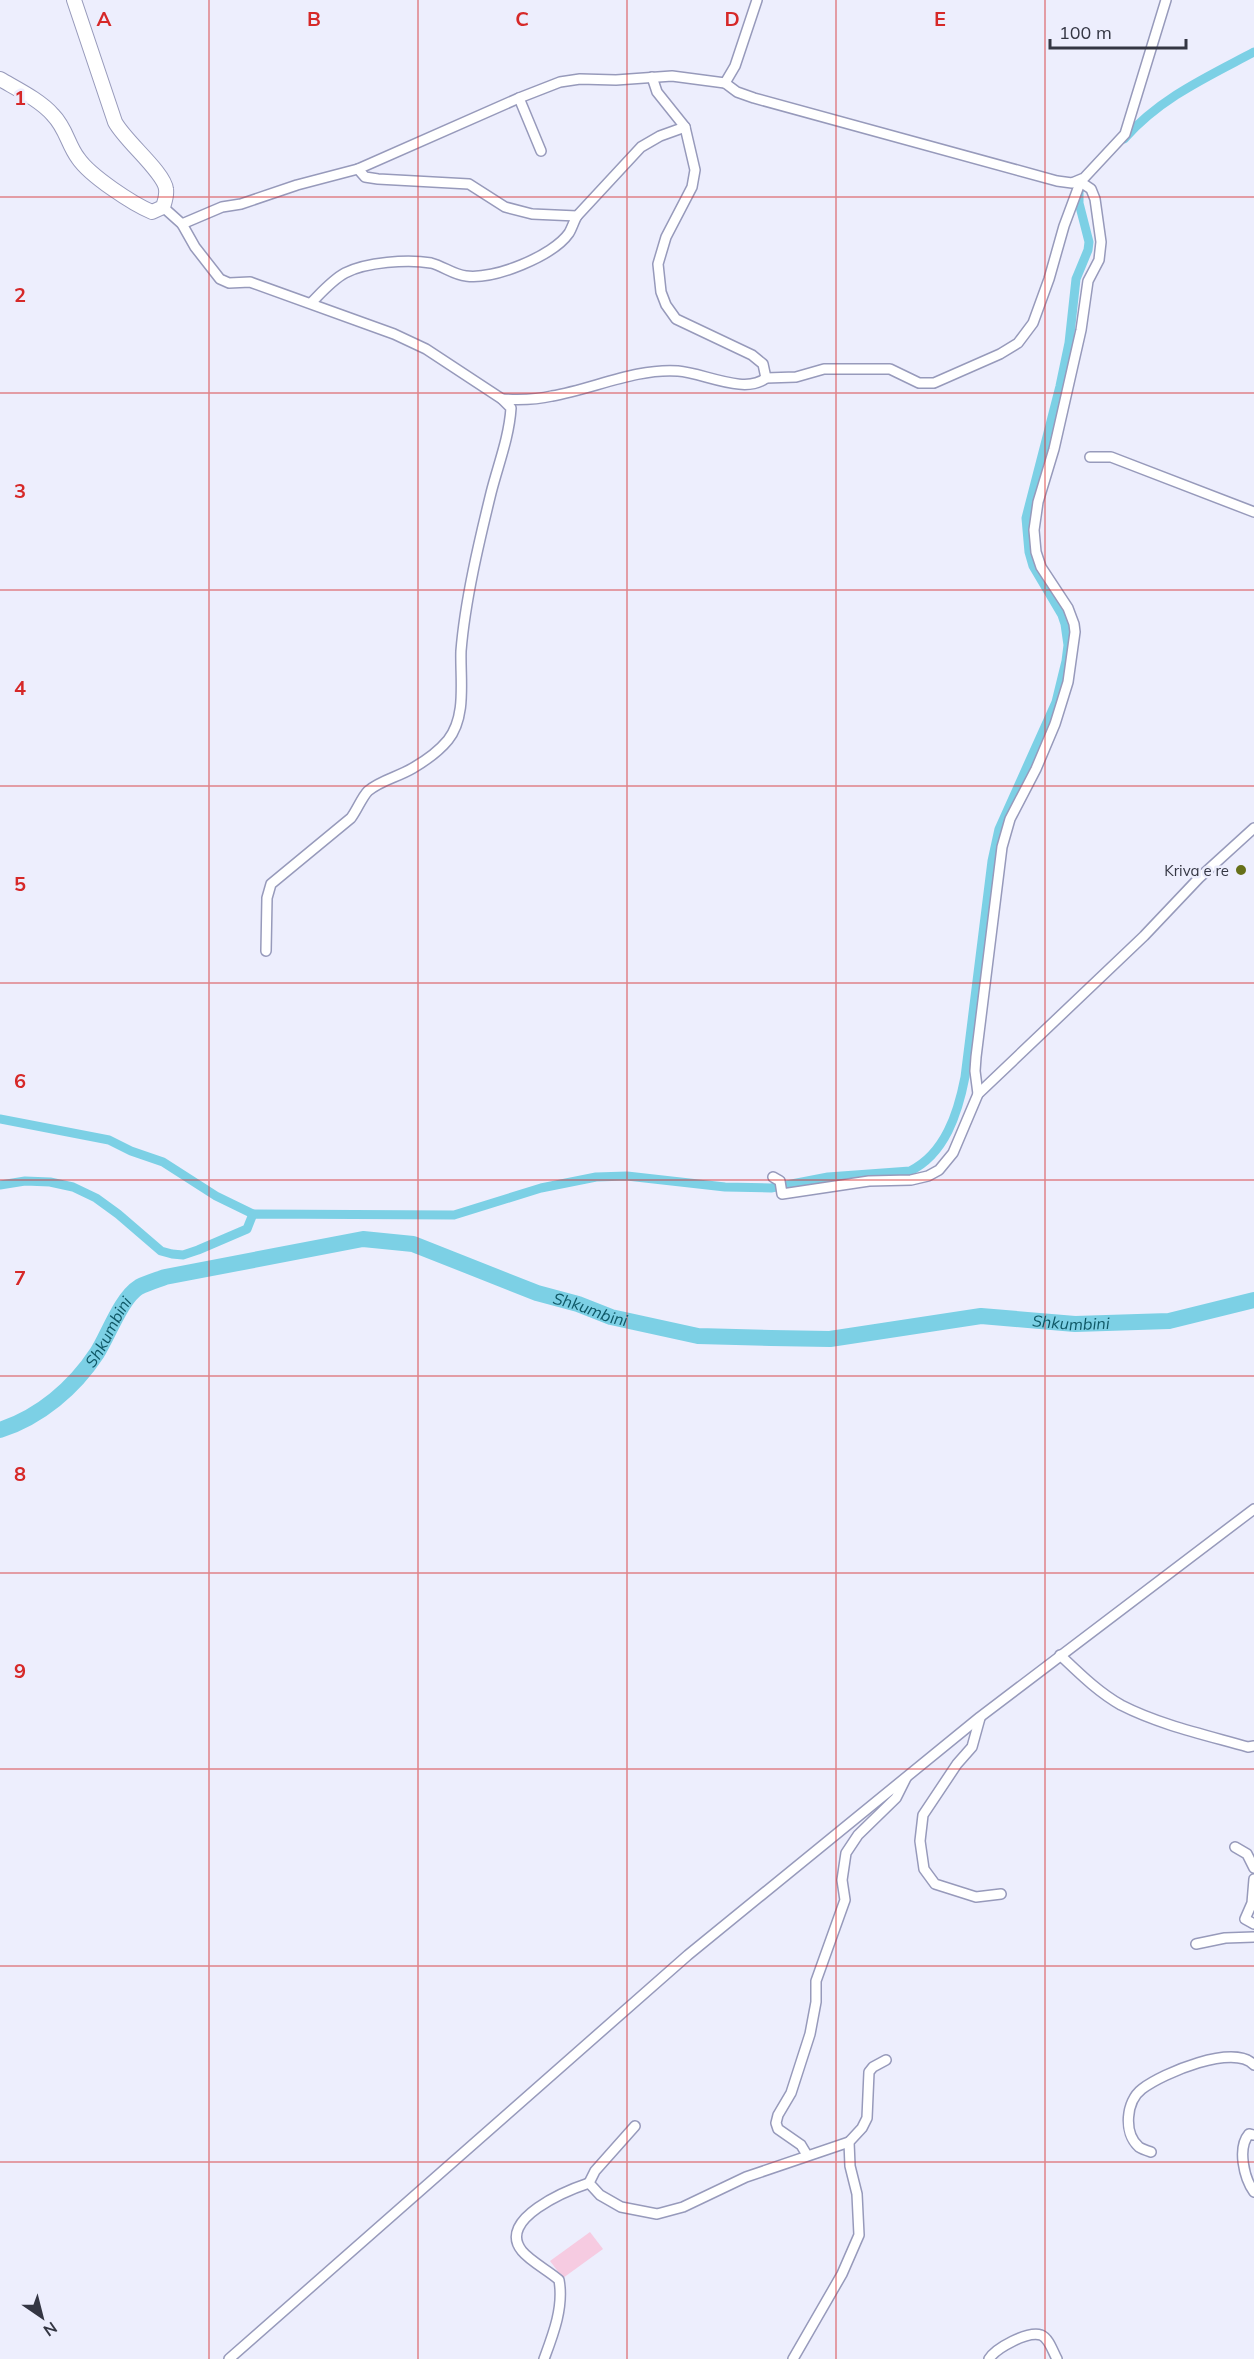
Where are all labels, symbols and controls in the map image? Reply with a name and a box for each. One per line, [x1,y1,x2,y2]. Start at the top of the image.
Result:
text: A [97,6,112,31]
text: B [307,6,321,31]
text: C [515,6,529,31]
text: D [724,6,740,31]
text: E [934,6,946,31]
scale bar [1050,12,1186,50]
text: 100 m [1059,21,1112,44]
text: 1 [14,85,26,110]
text: 2 [14,282,26,307]
text: 3 [14,478,26,503]
text: 4 [14,675,26,700]
place label: Kriva e re [1164,861,1229,880]
marker: Kriva e re [1234,863,1248,877]
text: 5 [14,871,26,896]
text: 6 [14,1068,26,1093]
text: 7 [14,1265,26,1290]
water label: Shkumbini [551,1288,630,1330]
water label: Shkumbini [80,1292,136,1371]
water label: Shkumbini [1031,1310,1110,1334]
text: 8 [14,1461,26,1486]
text: 9 [14,1658,26,1683]
north arrow [12,2287,72,2347]
text: N [40,2318,61,2341]

